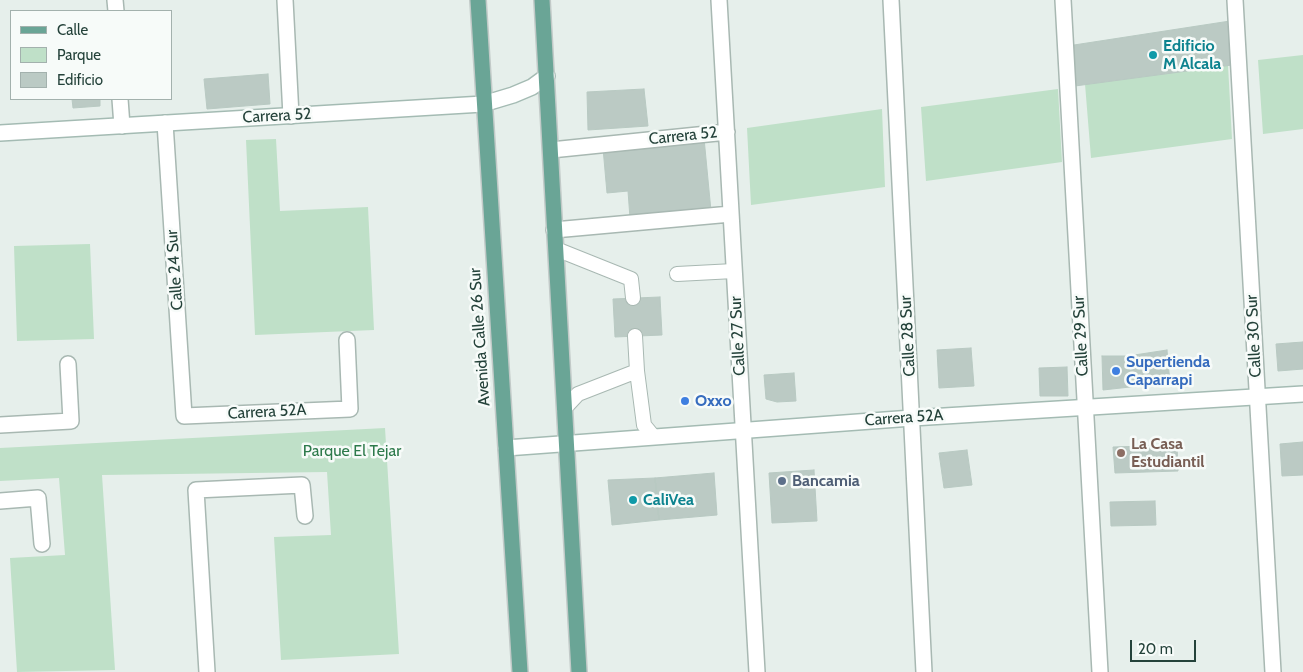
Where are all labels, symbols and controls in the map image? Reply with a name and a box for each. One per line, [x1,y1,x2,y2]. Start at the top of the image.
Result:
legend [10,10,172,100]
text: Calle [57,21,88,39]
place label: Edificio M Alcala [1163,36,1221,74]
text: Parque [57,46,101,64]
marker: Edificio M Alcala [1147,49,1159,61]
text: Edificio [57,71,103,89]
street label: Carrera 52 [242,105,312,127]
street label: Carrera 52 [648,123,718,149]
street label: Calle 24 Sur [163,229,187,311]
street label: Avenida Calle 26 Sur [466,267,494,407]
street label: Calle 30 Sur [1242,294,1266,378]
street label: Calle 28 Sur [896,295,920,377]
street label: Calle 29 Sur [1069,295,1093,377]
street label: Calle 27 Sur [726,296,750,376]
place label: Supertienda Caparrapi [1126,352,1210,390]
marker: Supertienda Caparrapi [1110,365,1122,377]
place label: Oxxo [695,391,732,411]
marker: Oxxo [679,395,691,407]
street label: Carrera 52A [227,400,307,424]
street label: Carrera 52A [864,406,944,430]
place label: La Casa Estudiantil [1131,434,1204,472]
park label: Parque El Tejar [303,441,401,461]
marker: La Casa Estudiantil [1115,447,1127,459]
place label: Bancamia [792,471,860,491]
marker: Bancamia [776,475,788,487]
place label: CaliVea [643,490,694,510]
marker: CaliVea [627,494,639,506]
scale bar [1133,630,1199,662]
text: 20 m [1138,640,1173,658]

